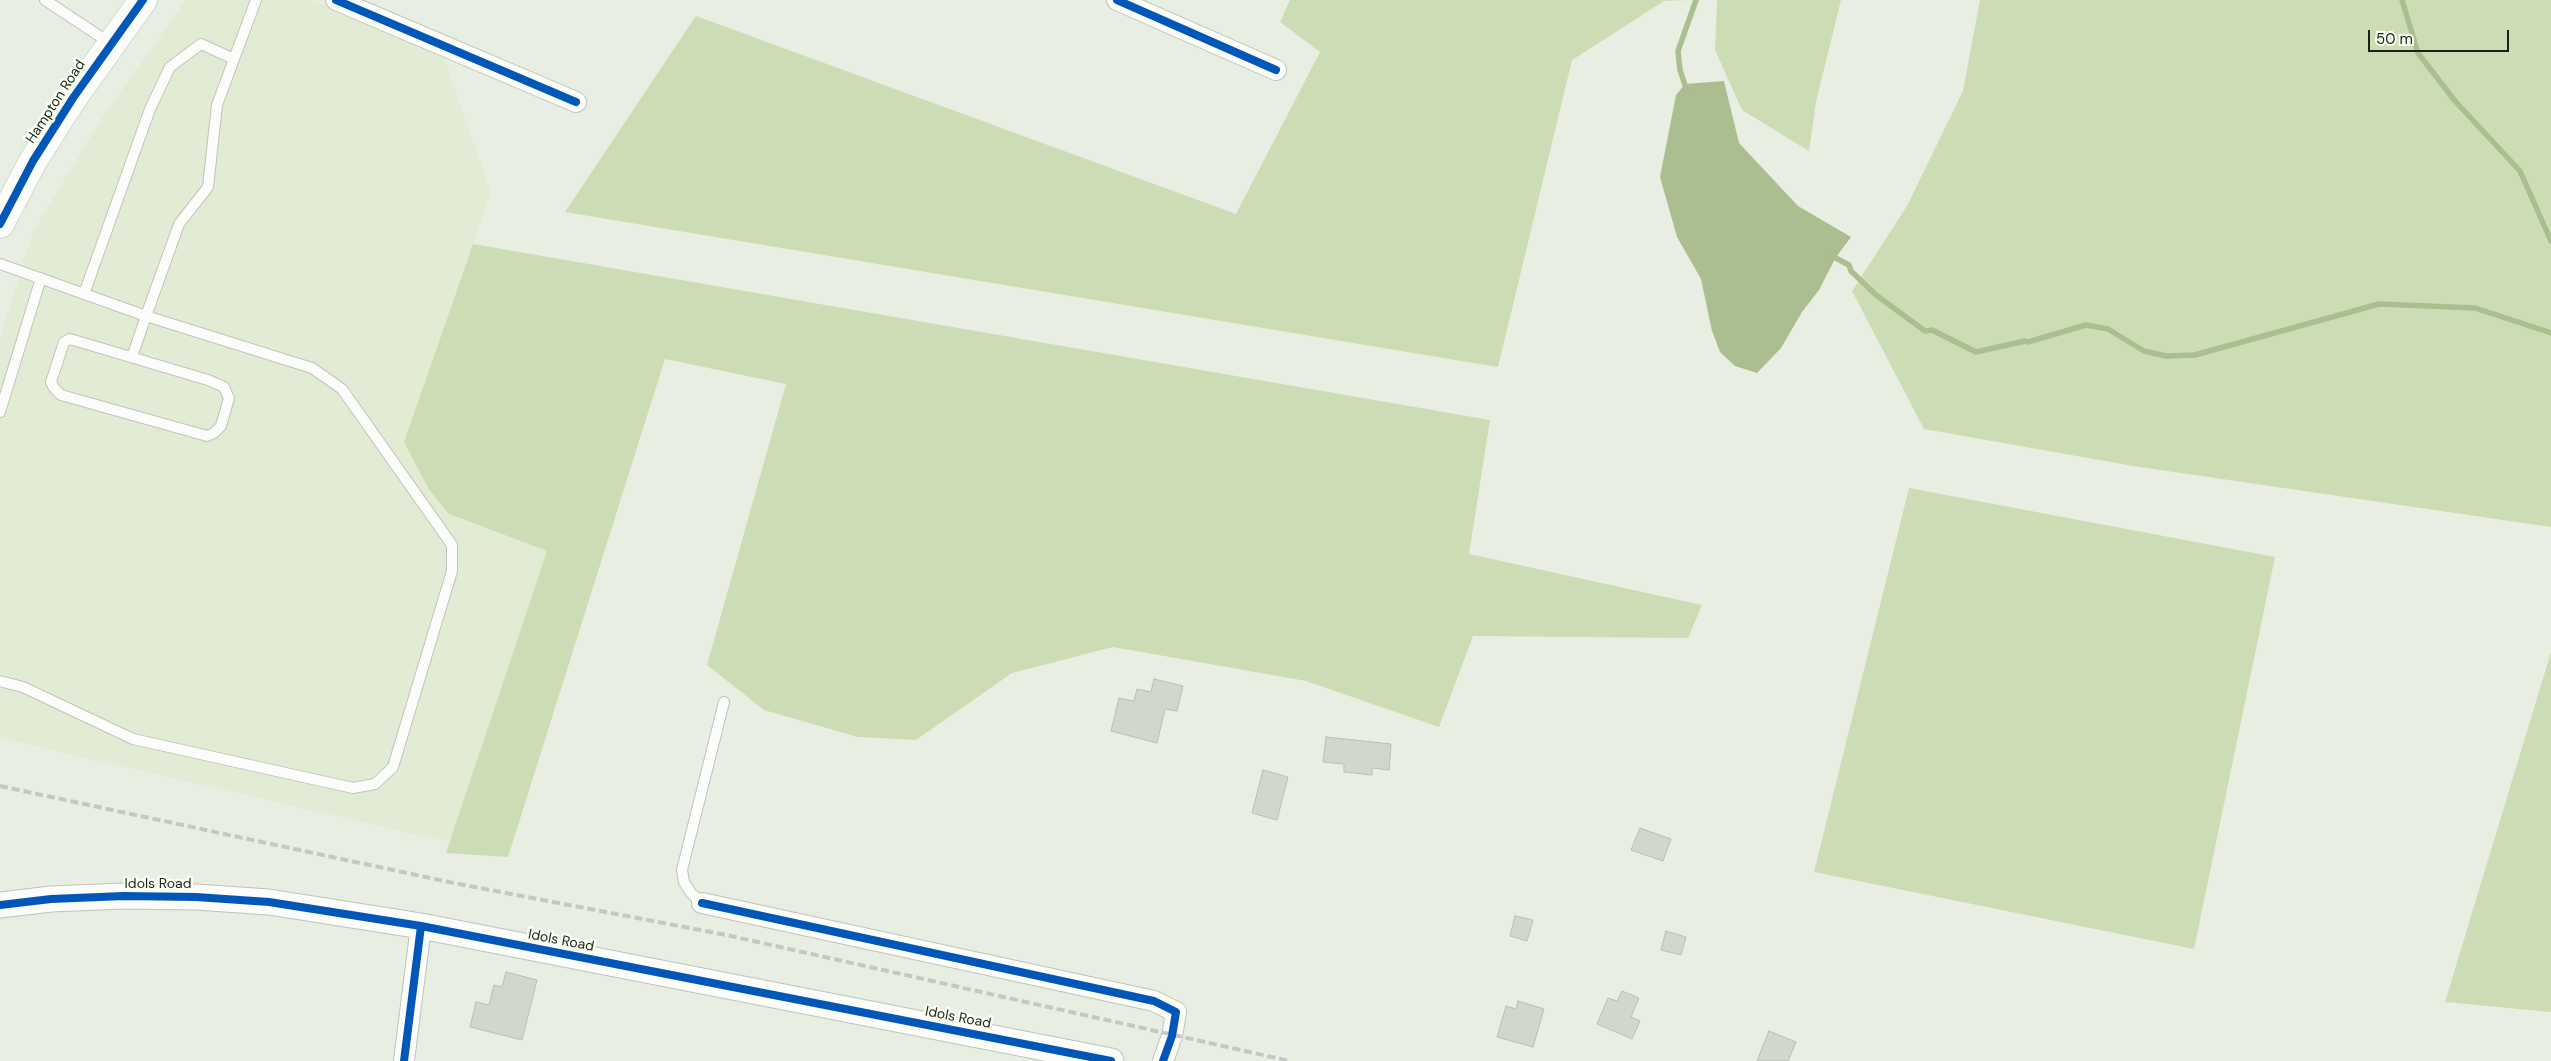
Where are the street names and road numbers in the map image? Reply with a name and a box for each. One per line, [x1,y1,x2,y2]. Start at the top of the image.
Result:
street label: Hampton Road [23,57,89,147]
street label: Idols Road [125,876,191,892]
street label: Idols Road [527,926,595,956]
street label: Idols Road [924,1003,992,1033]

